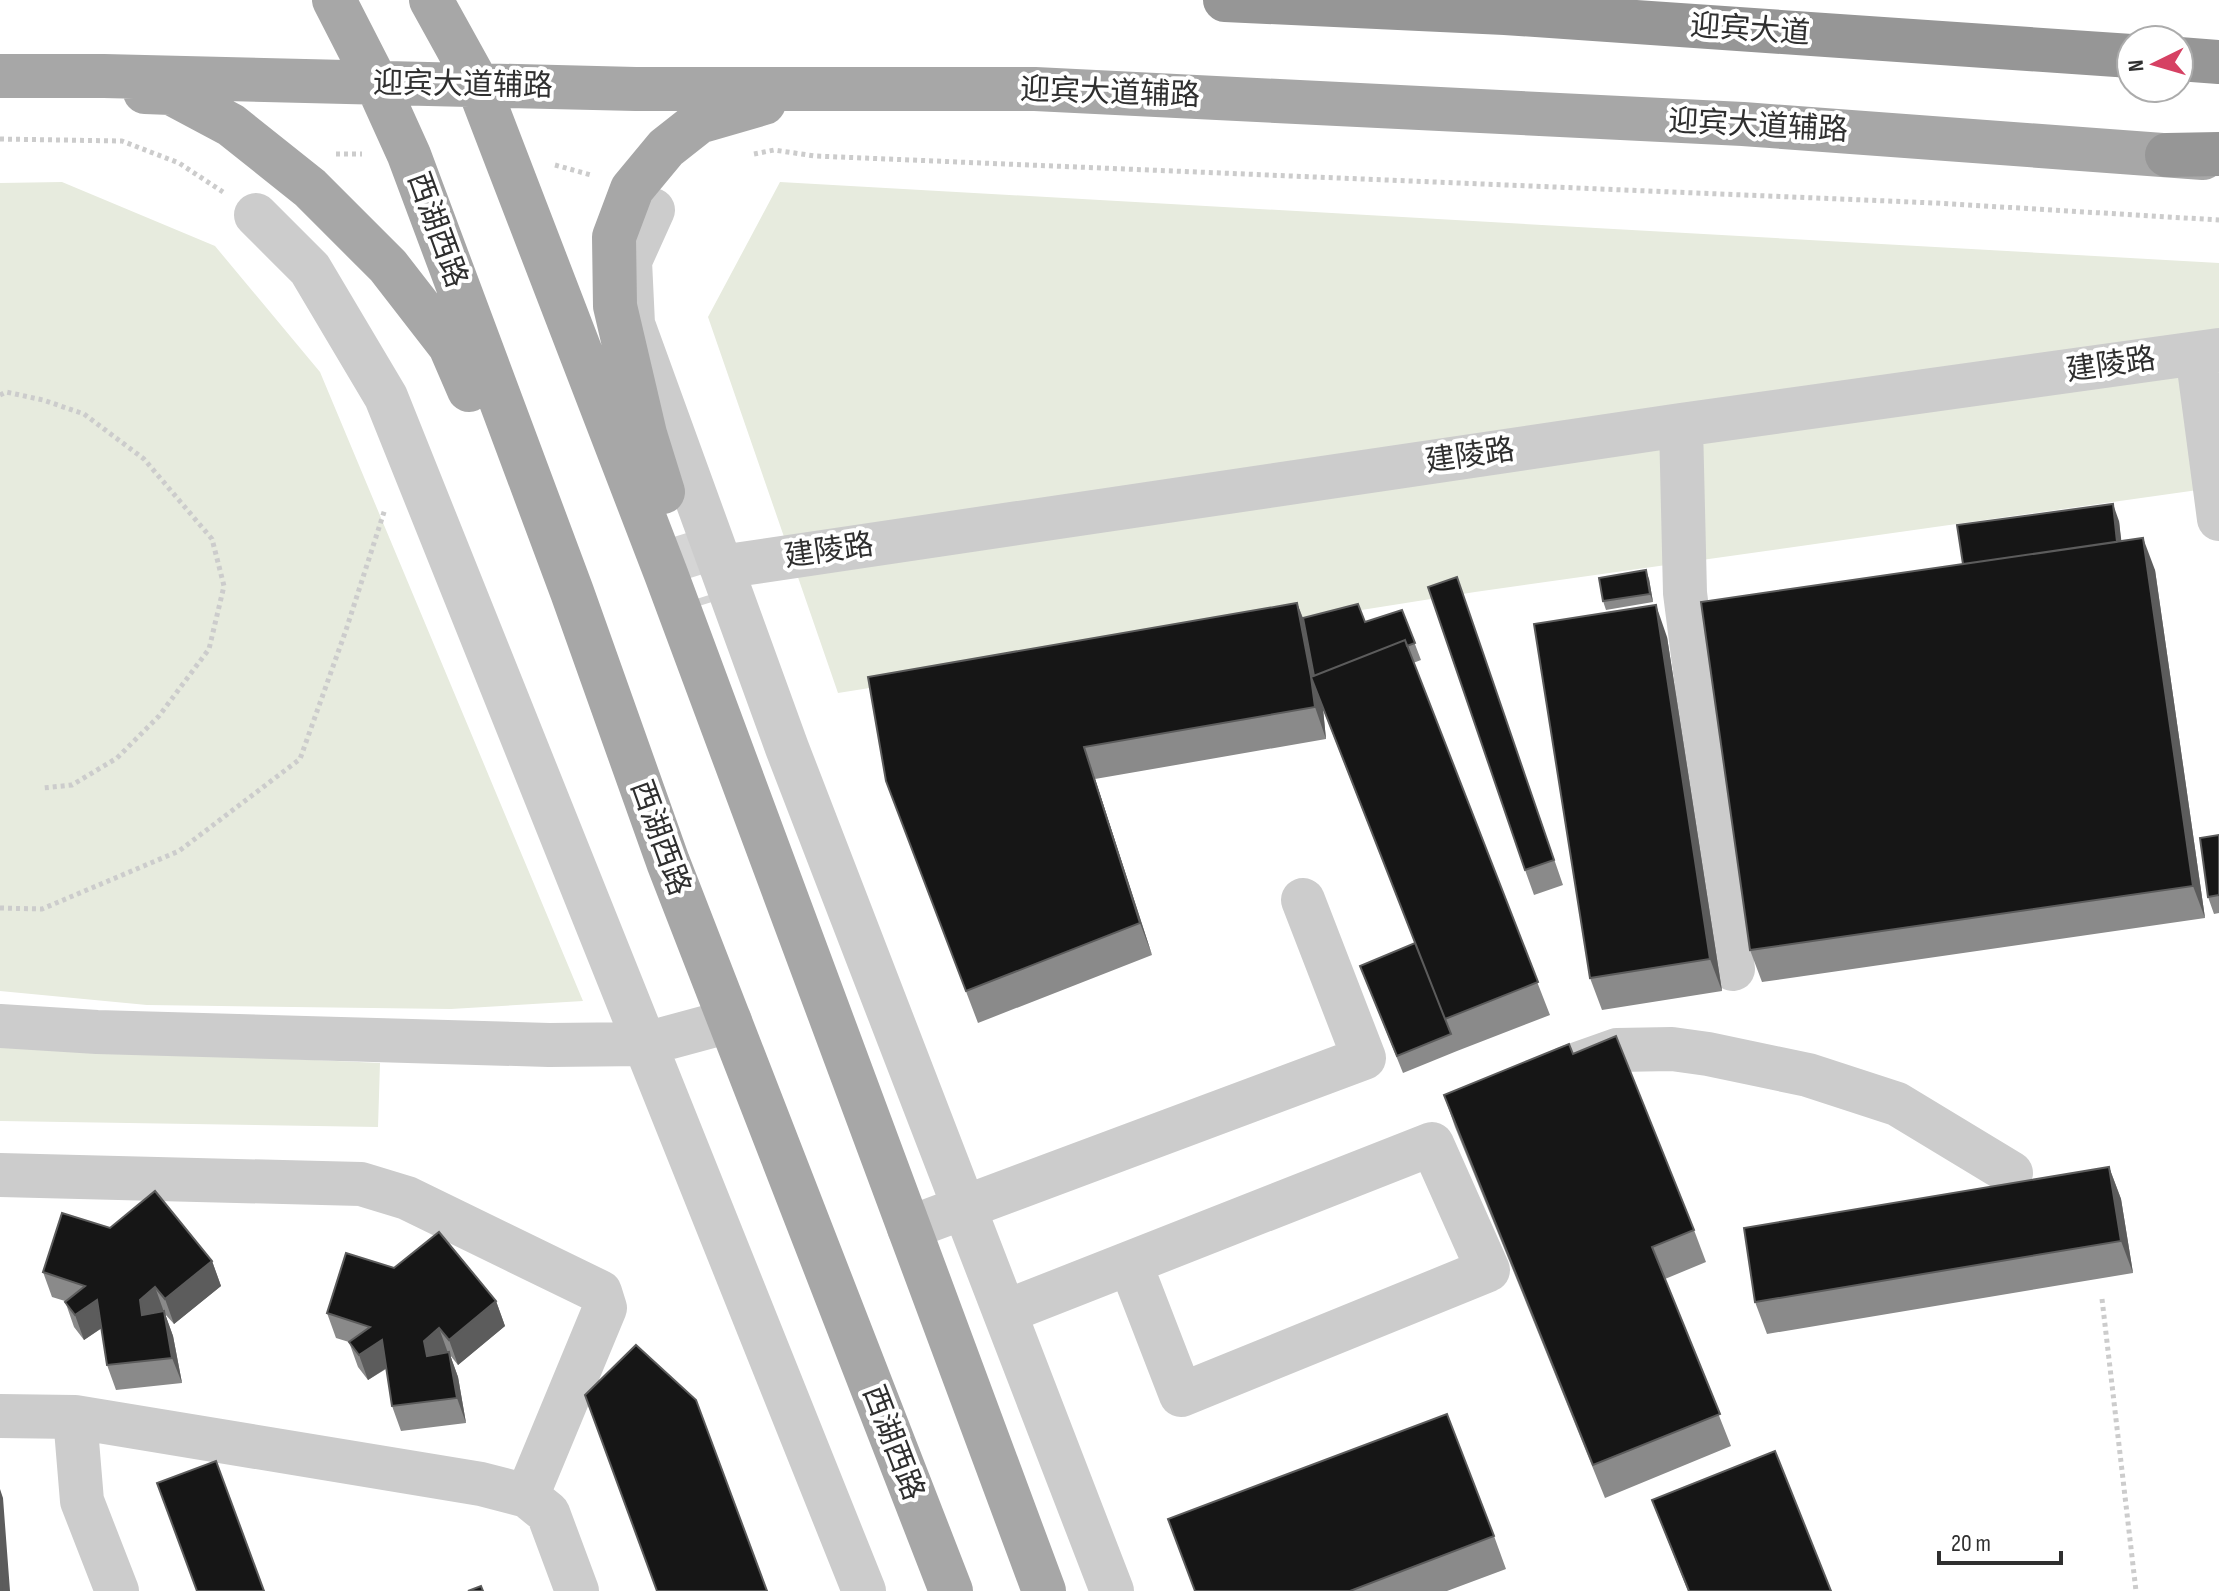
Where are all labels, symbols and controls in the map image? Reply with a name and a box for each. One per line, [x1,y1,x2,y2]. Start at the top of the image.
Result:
street label: 迎宾大道 [1689,8,1811,52]
north arrow [2115,24,2195,104]
text: N [2123,59,2151,73]
street label: 迎宾大道辅路 [373,65,553,105]
street label: 迎宾大道辅路 [1019,72,1201,114]
street label: 迎宾大道辅路 [1667,103,1849,149]
street label: 西湖西路 [400,167,474,293]
street label: 建陵路 [2064,341,2158,389]
street label: 建陵路 [1423,432,1517,480]
street label: 建陵路 [782,527,876,575]
street label: 西湖西路 [623,775,697,901]
street label: 西湖西路 [855,1381,931,1505]
scale bar [1939,1515,2061,1565]
text: 20 m [1951,1529,1991,1558]

